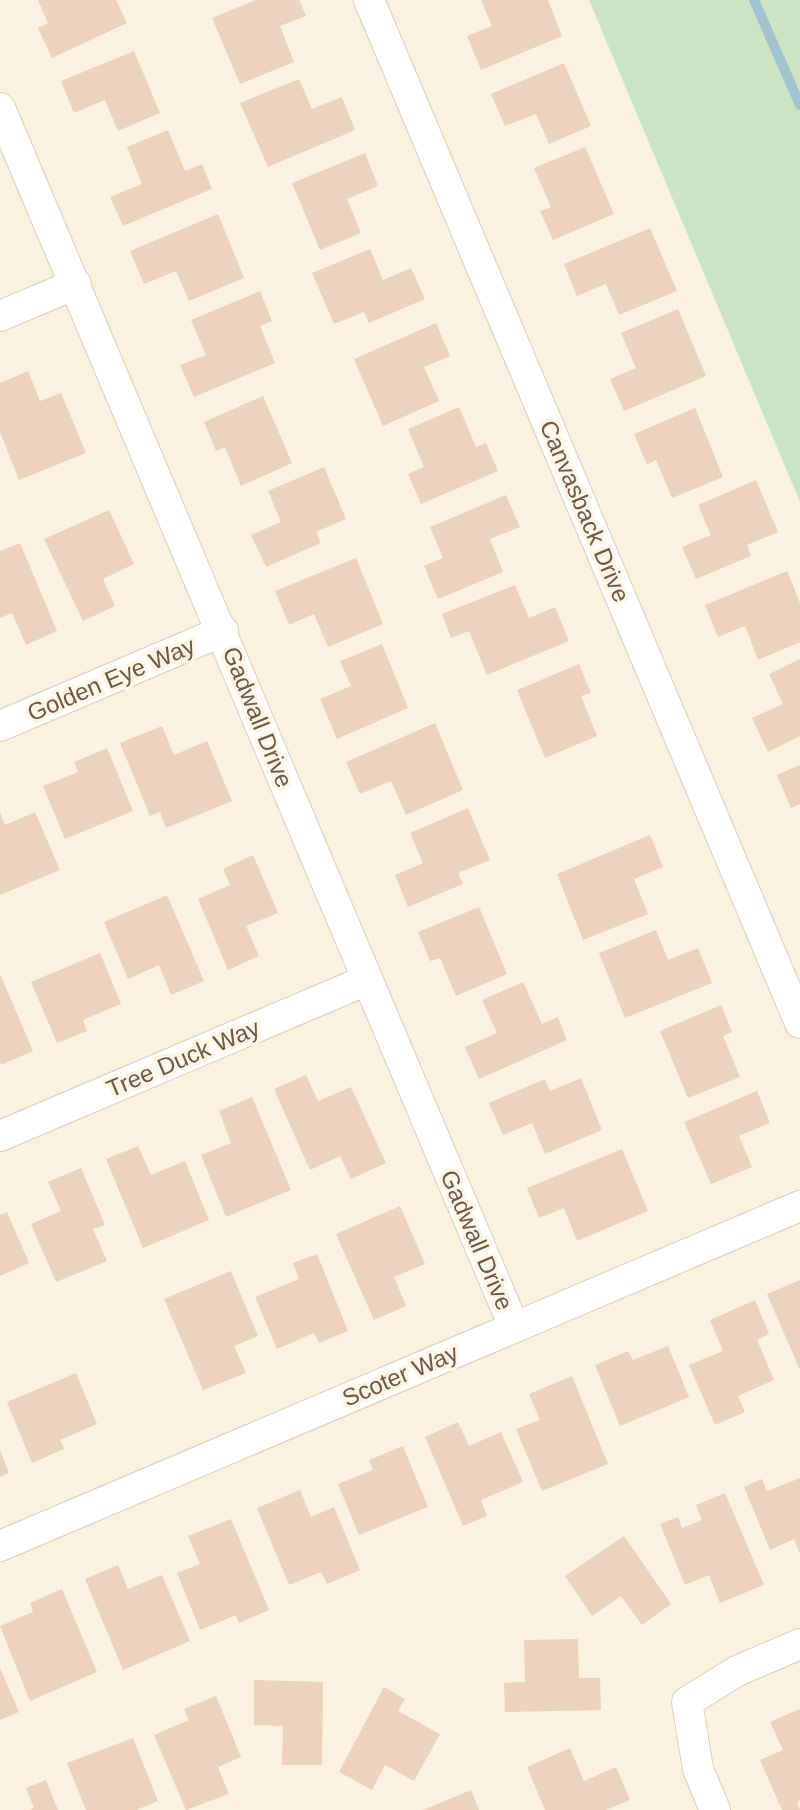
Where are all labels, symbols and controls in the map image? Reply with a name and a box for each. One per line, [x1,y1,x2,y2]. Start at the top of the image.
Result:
street label: Canvasback Drive [535,416,635,606]
street label: Golden Eye Way [23,632,199,726]
street label: Gadwall Drive [218,643,298,791]
street label: Tree Duck Way [102,1014,264,1102]
street label: Gadwall Drive [435,1166,519,1314]
street label: Scoter Way [338,1339,462,1411]

